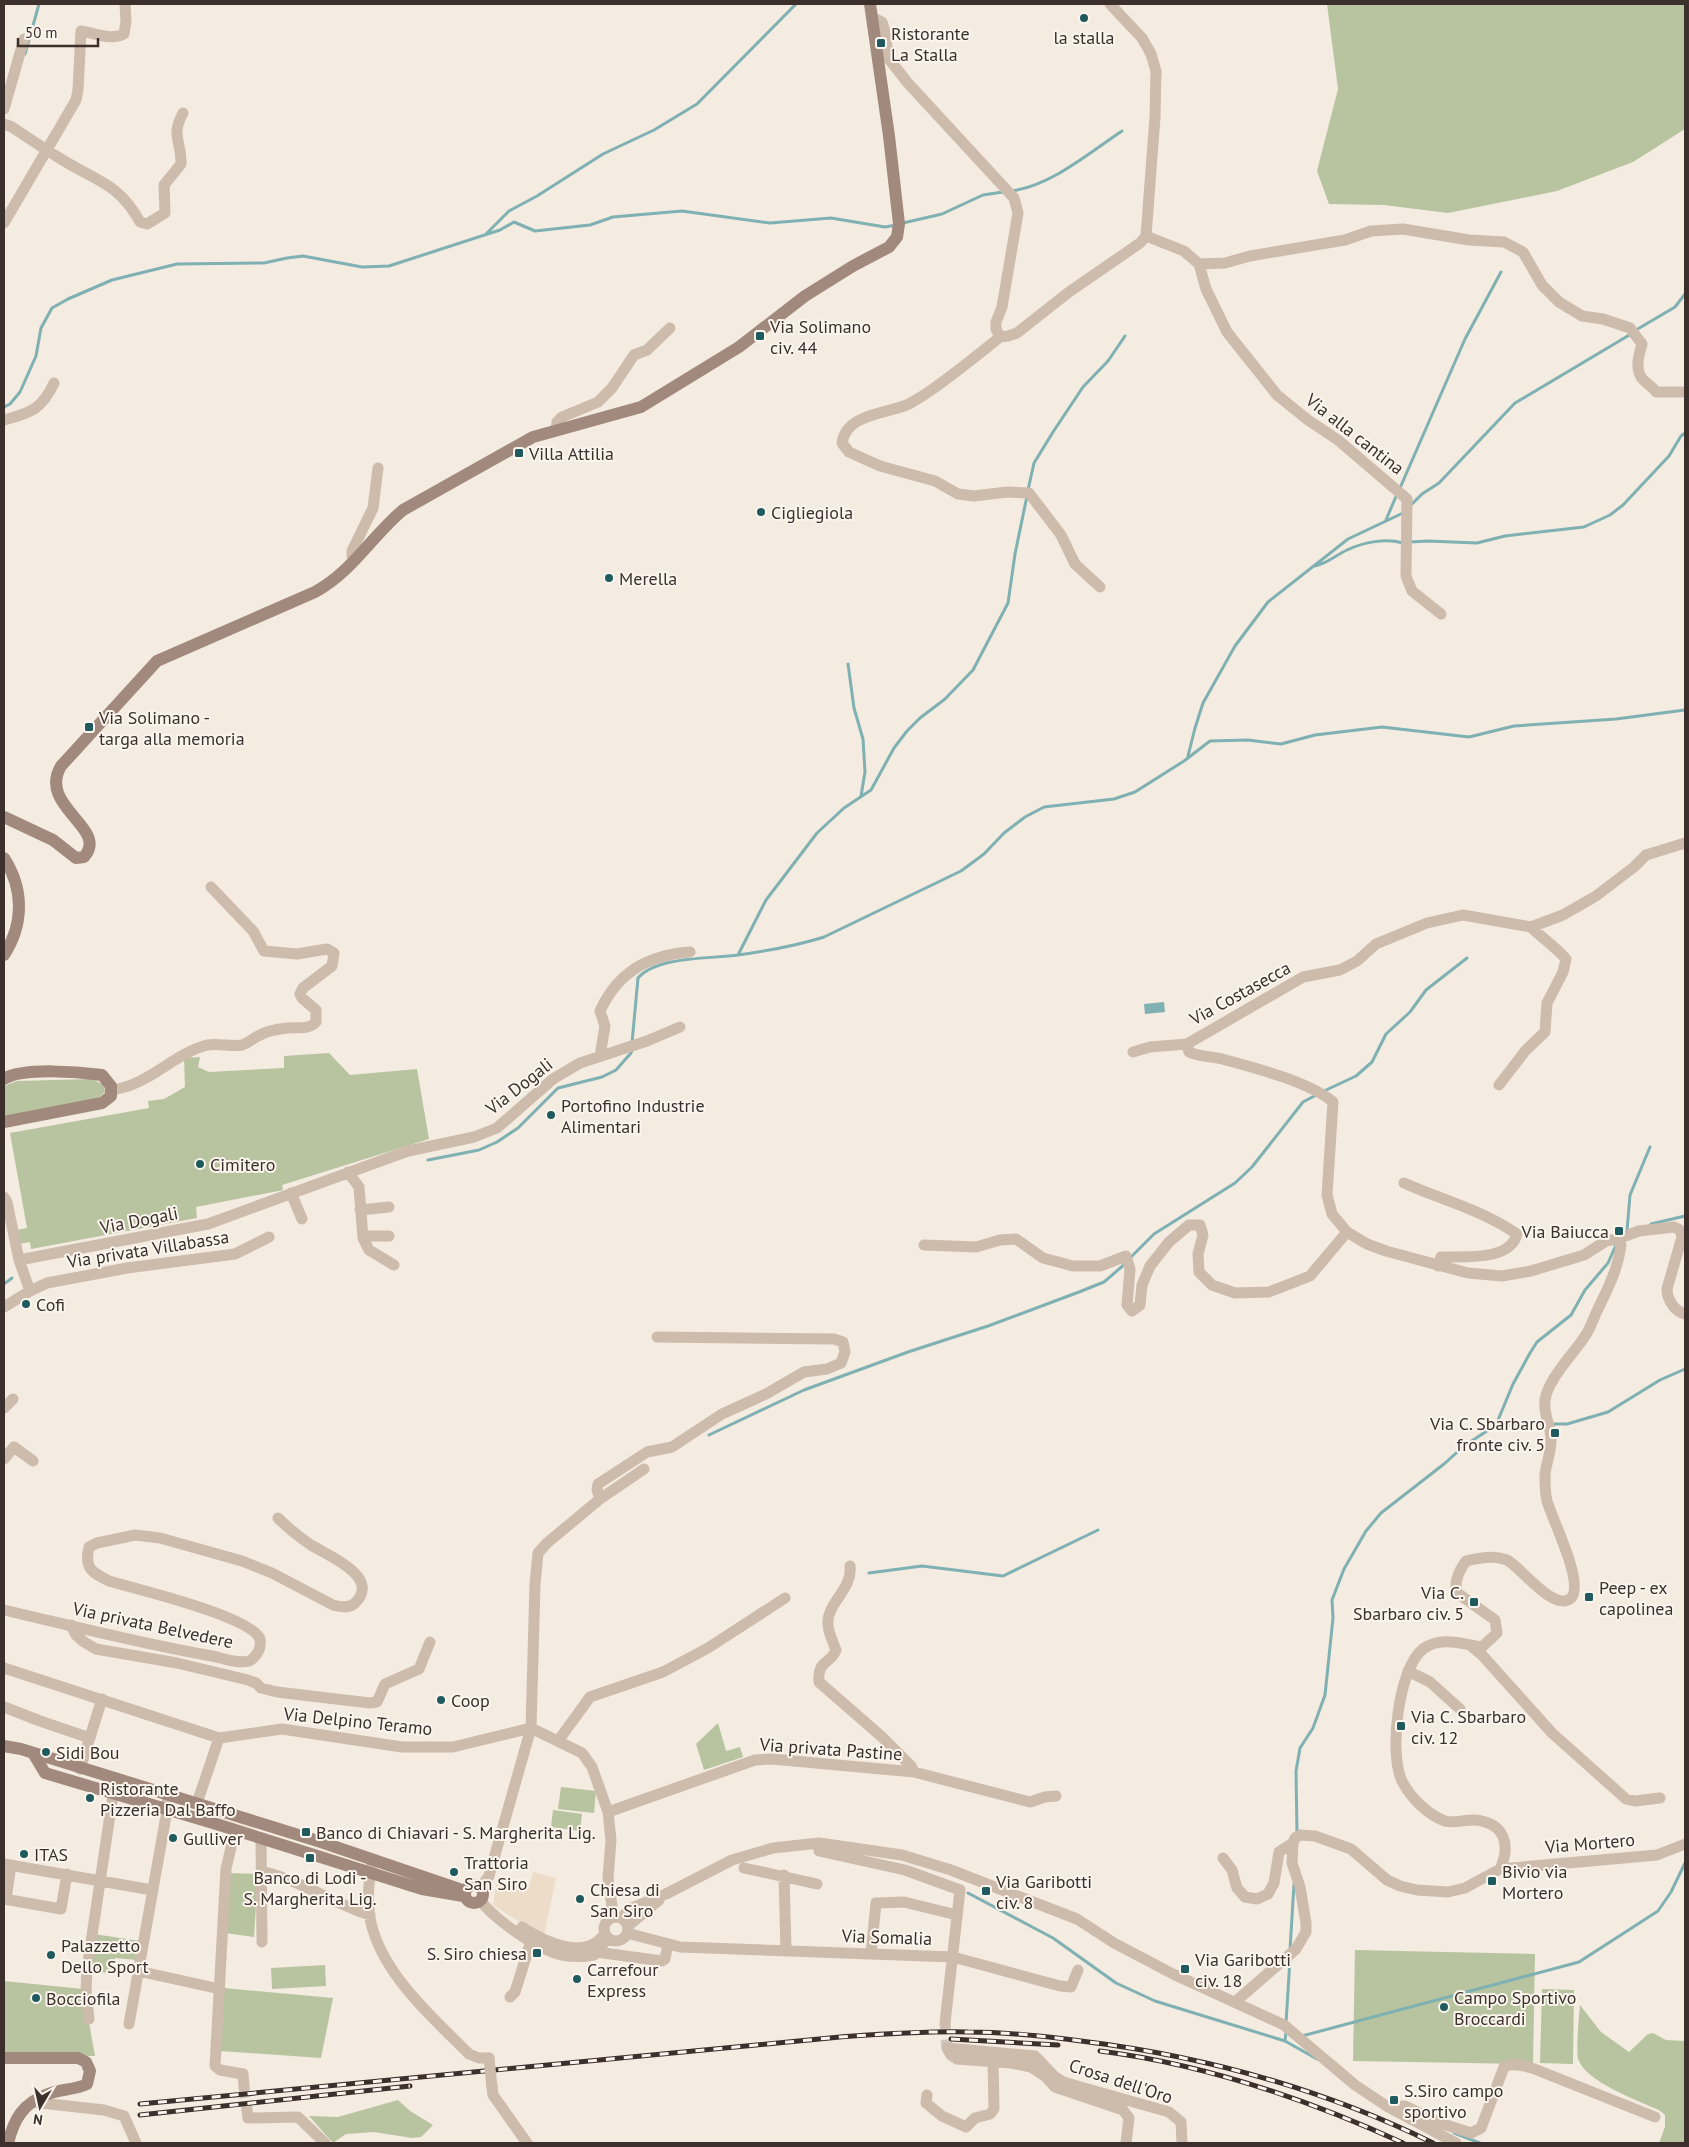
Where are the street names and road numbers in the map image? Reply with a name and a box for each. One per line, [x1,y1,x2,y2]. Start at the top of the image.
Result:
street label: Via alla cantina [1300,388,1409,480]
street label: Via Costasecca [1185,956,1295,1031]
street label: Via Dogali [480,1053,557,1120]
street label: Via Dogali [97,1201,180,1239]
street label: Via privata Villabassa [64,1225,231,1273]
street label: Via privata Belvedere [70,1597,235,1653]
street label: Via Delpino Teramo [282,1702,433,1740]
street label: Via privata Pastine [758,1732,903,1765]
street label: Via Mortero [1543,1828,1636,1858]
street label: Via Somalia [840,1924,933,1950]
street label: Crosa dell'Oro [1066,2053,1176,2109]

